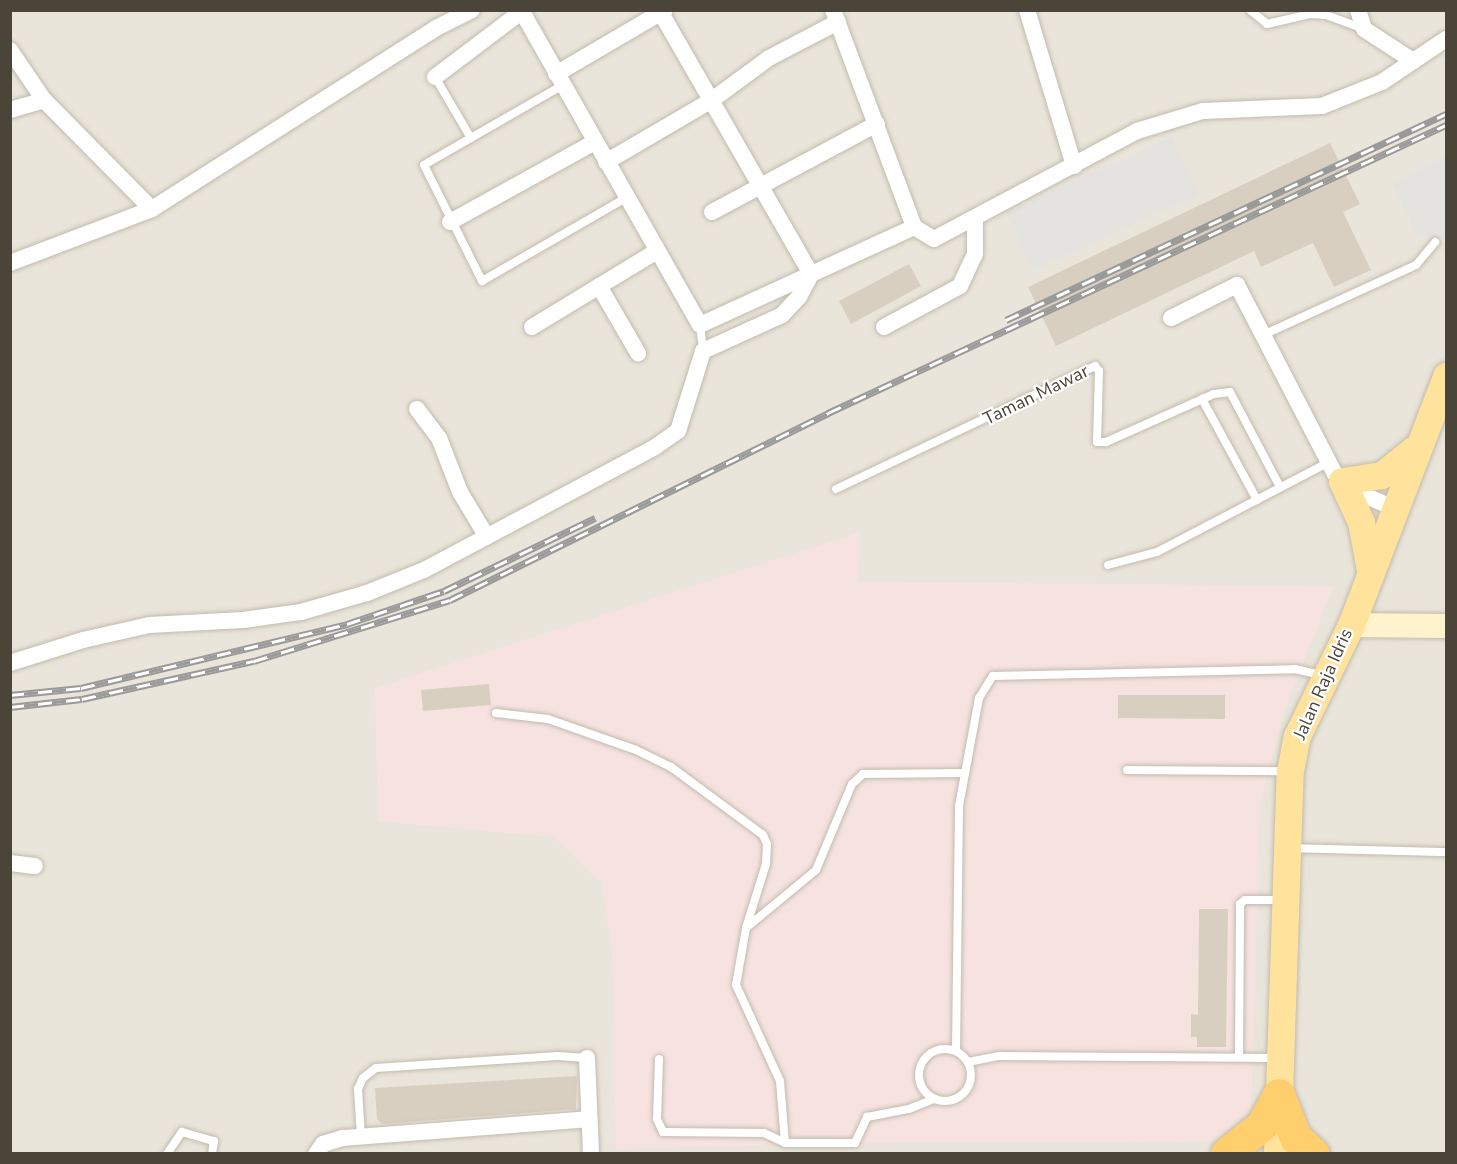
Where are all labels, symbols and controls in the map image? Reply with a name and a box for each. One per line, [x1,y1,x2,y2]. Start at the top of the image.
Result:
street label: Taman Mawar [980,360,1092,430]
street label: Jalan Raja Idris [1289,625,1357,743]

